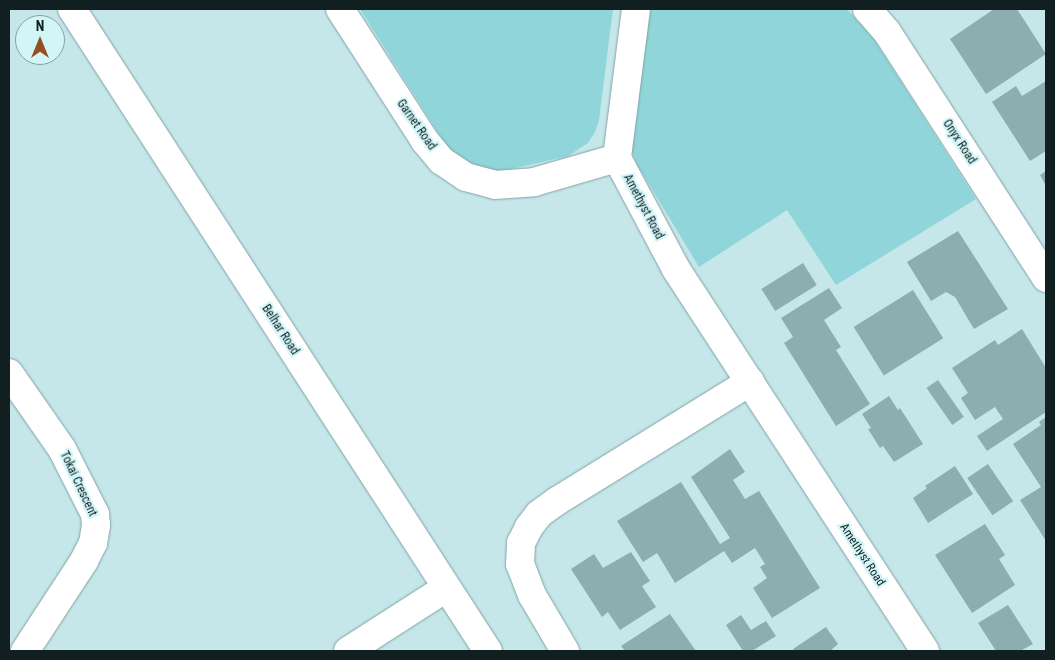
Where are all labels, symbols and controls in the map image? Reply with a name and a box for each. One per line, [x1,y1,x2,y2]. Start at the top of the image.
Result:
north arrow [15,15,65,65]
text: N [36,18,44,34]
street label: Garnet Road [393,97,439,153]
street label: Onyx Road [939,117,979,167]
street label: Amethyst Road [620,172,666,242]
street label: Belhar Road [258,302,302,358]
street label: Tokai Crescent [57,449,99,519]
street label: Amethyst Road [836,521,888,589]

